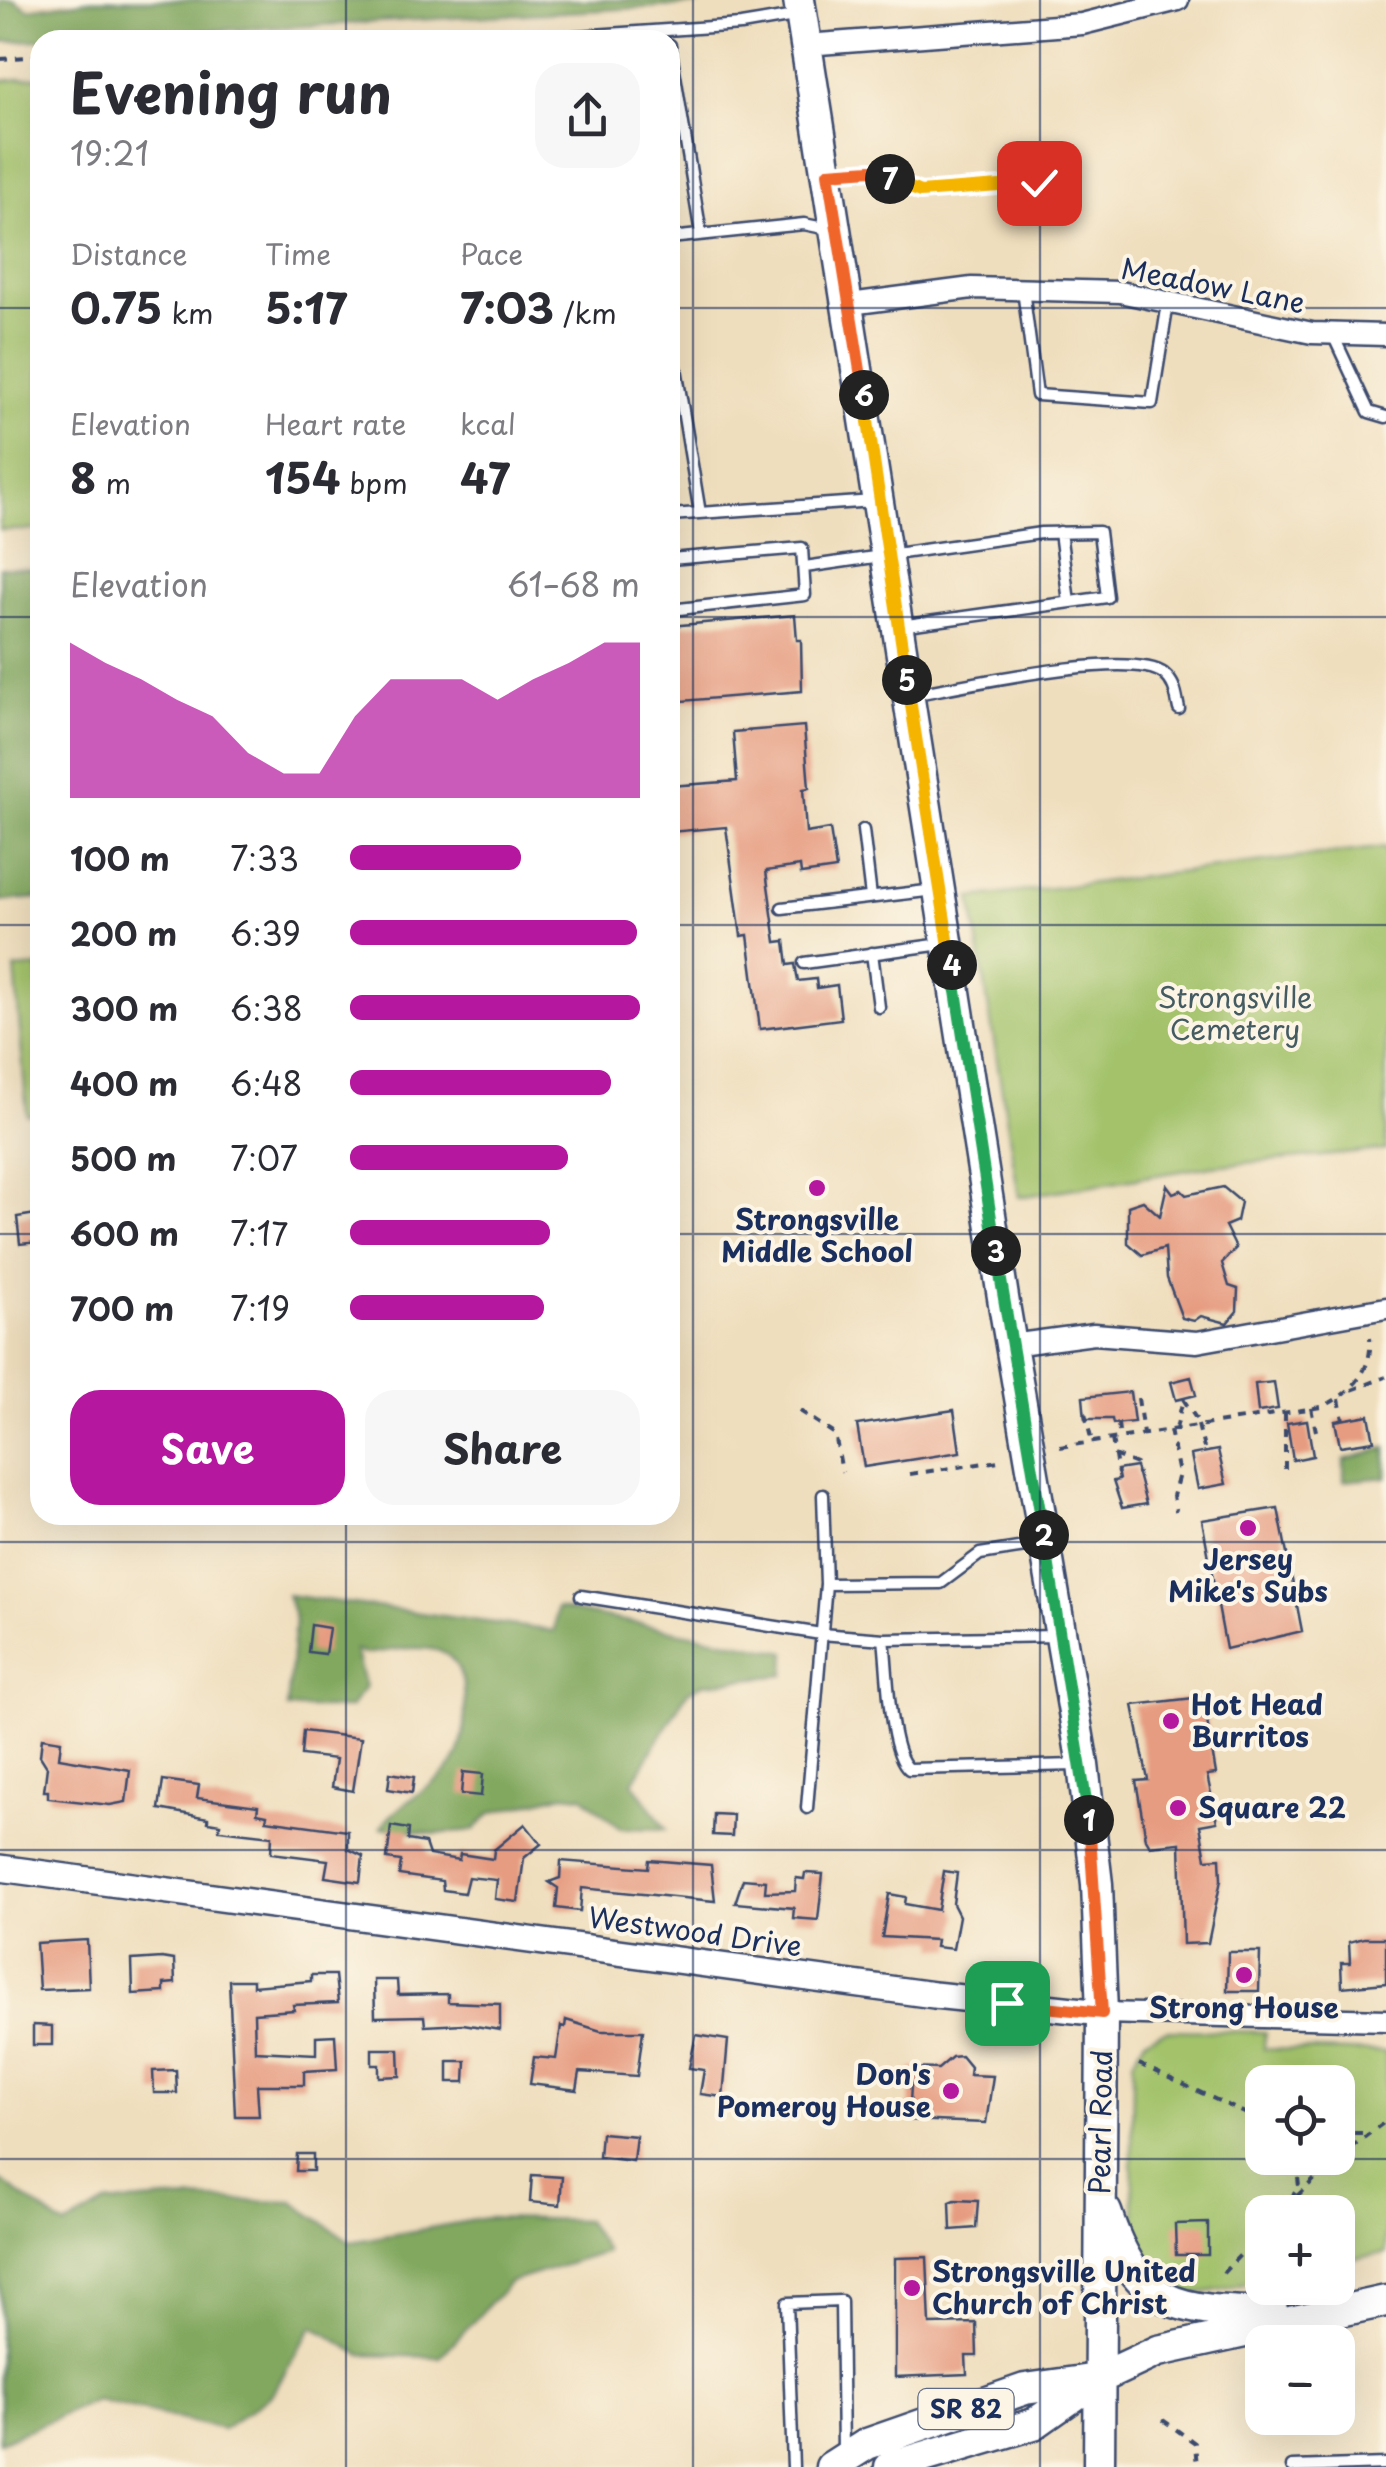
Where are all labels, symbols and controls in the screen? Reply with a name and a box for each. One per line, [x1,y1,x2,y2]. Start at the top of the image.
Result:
text: Evening run [70,50,392,133]
button: share [535,63,640,168]
text: 19:21 [70,129,149,177]
pin [997,141,1082,226]
pin: 7 [865,154,915,204]
icon: check [1012,156,1067,211]
text: 7 [882,157,898,200]
text: Distance [70,232,188,275]
text: Time [265,232,331,275]
text: Pace [460,232,523,275]
street label: Meadow Lane [1118,246,1309,323]
text: 0.75 [70,275,162,338]
text: 5:17 [265,275,347,338]
text: 7:03 [460,275,554,338]
text: km [162,291,214,334]
text: /km [554,291,617,334]
pin: 6 [839,370,889,420]
text: 6 [854,373,874,416]
text: Elevation [70,402,191,445]
text: Heart rate [265,402,406,445]
text: kcal [460,402,516,445]
text: 8 [70,445,96,508]
text: 154 [265,445,340,508]
text: 47 [460,445,510,508]
text: m [96,461,131,504]
text: bpm [340,461,408,504]
text: Elevation [70,560,208,608]
text: 61–68 m [507,560,640,608]
pin: 5 [882,655,932,705]
text: 5 [898,658,916,701]
text: 100 m [70,834,170,882]
text: 7:33 [230,834,299,882]
text: 200 m [70,909,177,957]
text: 6:39 [230,909,301,957]
pin: 4 [927,940,977,990]
text: 4 [942,943,962,986]
park label: Strongsville Cemetery [1158,975,1312,1050]
text: 300 m [70,984,178,1032]
text: 6:38 [230,984,303,1032]
text: 400 m [70,1059,178,1107]
text: 6:48 [230,1059,302,1107]
text: 500 m [70,1134,176,1182]
text: 7:07 [230,1134,298,1182]
marker: Strongsville Middle School [806,1177,828,1199]
place label: Strongsville Middle School [721,1197,913,1272]
text: 600 m [70,1209,179,1257]
text: 7:17 [230,1209,288,1257]
pin: 3 [971,1226,1021,1276]
text: 3 [987,1229,1005,1272]
text: 700 m [70,1284,174,1332]
text: 7:19 [230,1284,290,1332]
button: Save [70,1390,345,1505]
button: Share [365,1390,640,1505]
pin: 2 [1019,1510,1069,1560]
text: 2 [1034,1513,1054,1556]
marker: Jersey Mike's Subs [1237,1517,1259,1539]
place label: Jersey Mike's Subs [1168,1537,1328,1612]
place label: Hot Head Burritos [1191,1682,1323,1757]
marker: Hot Head Burritos [1160,1710,1182,1732]
place label: Square 22 [1198,1785,1346,1828]
pin: 1 [1064,1795,1114,1845]
marker: Square 22 [1167,1797,1189,1819]
text: 1 [1082,1798,1096,1841]
street label: Westwood Drive [586,1894,805,1967]
pin [965,1961,1050,2046]
marker: Strong House [1233,1964,1255,1986]
icon: arrive [980,1976,1035,2031]
place label: Strong House [1149,1985,1339,2028]
street label: Pearl Road [1077,2049,1122,2195]
place label: Don's Pomeroy House [717,2052,931,2127]
map controls [1245,2065,1355,2435]
button: locate [1245,2065,1355,2175]
marker: Don's Pomeroy House [940,2080,962,2102]
button: + [1245,2195,1355,2305]
place label: Strongsville United Church of Christ [932,2249,1196,2324]
marker: Strongsville United Church of Christ [901,2277,923,2299]
button: − [1245,2325,1355,2435]
road number: SR 82 [918,2389,1014,2429]

